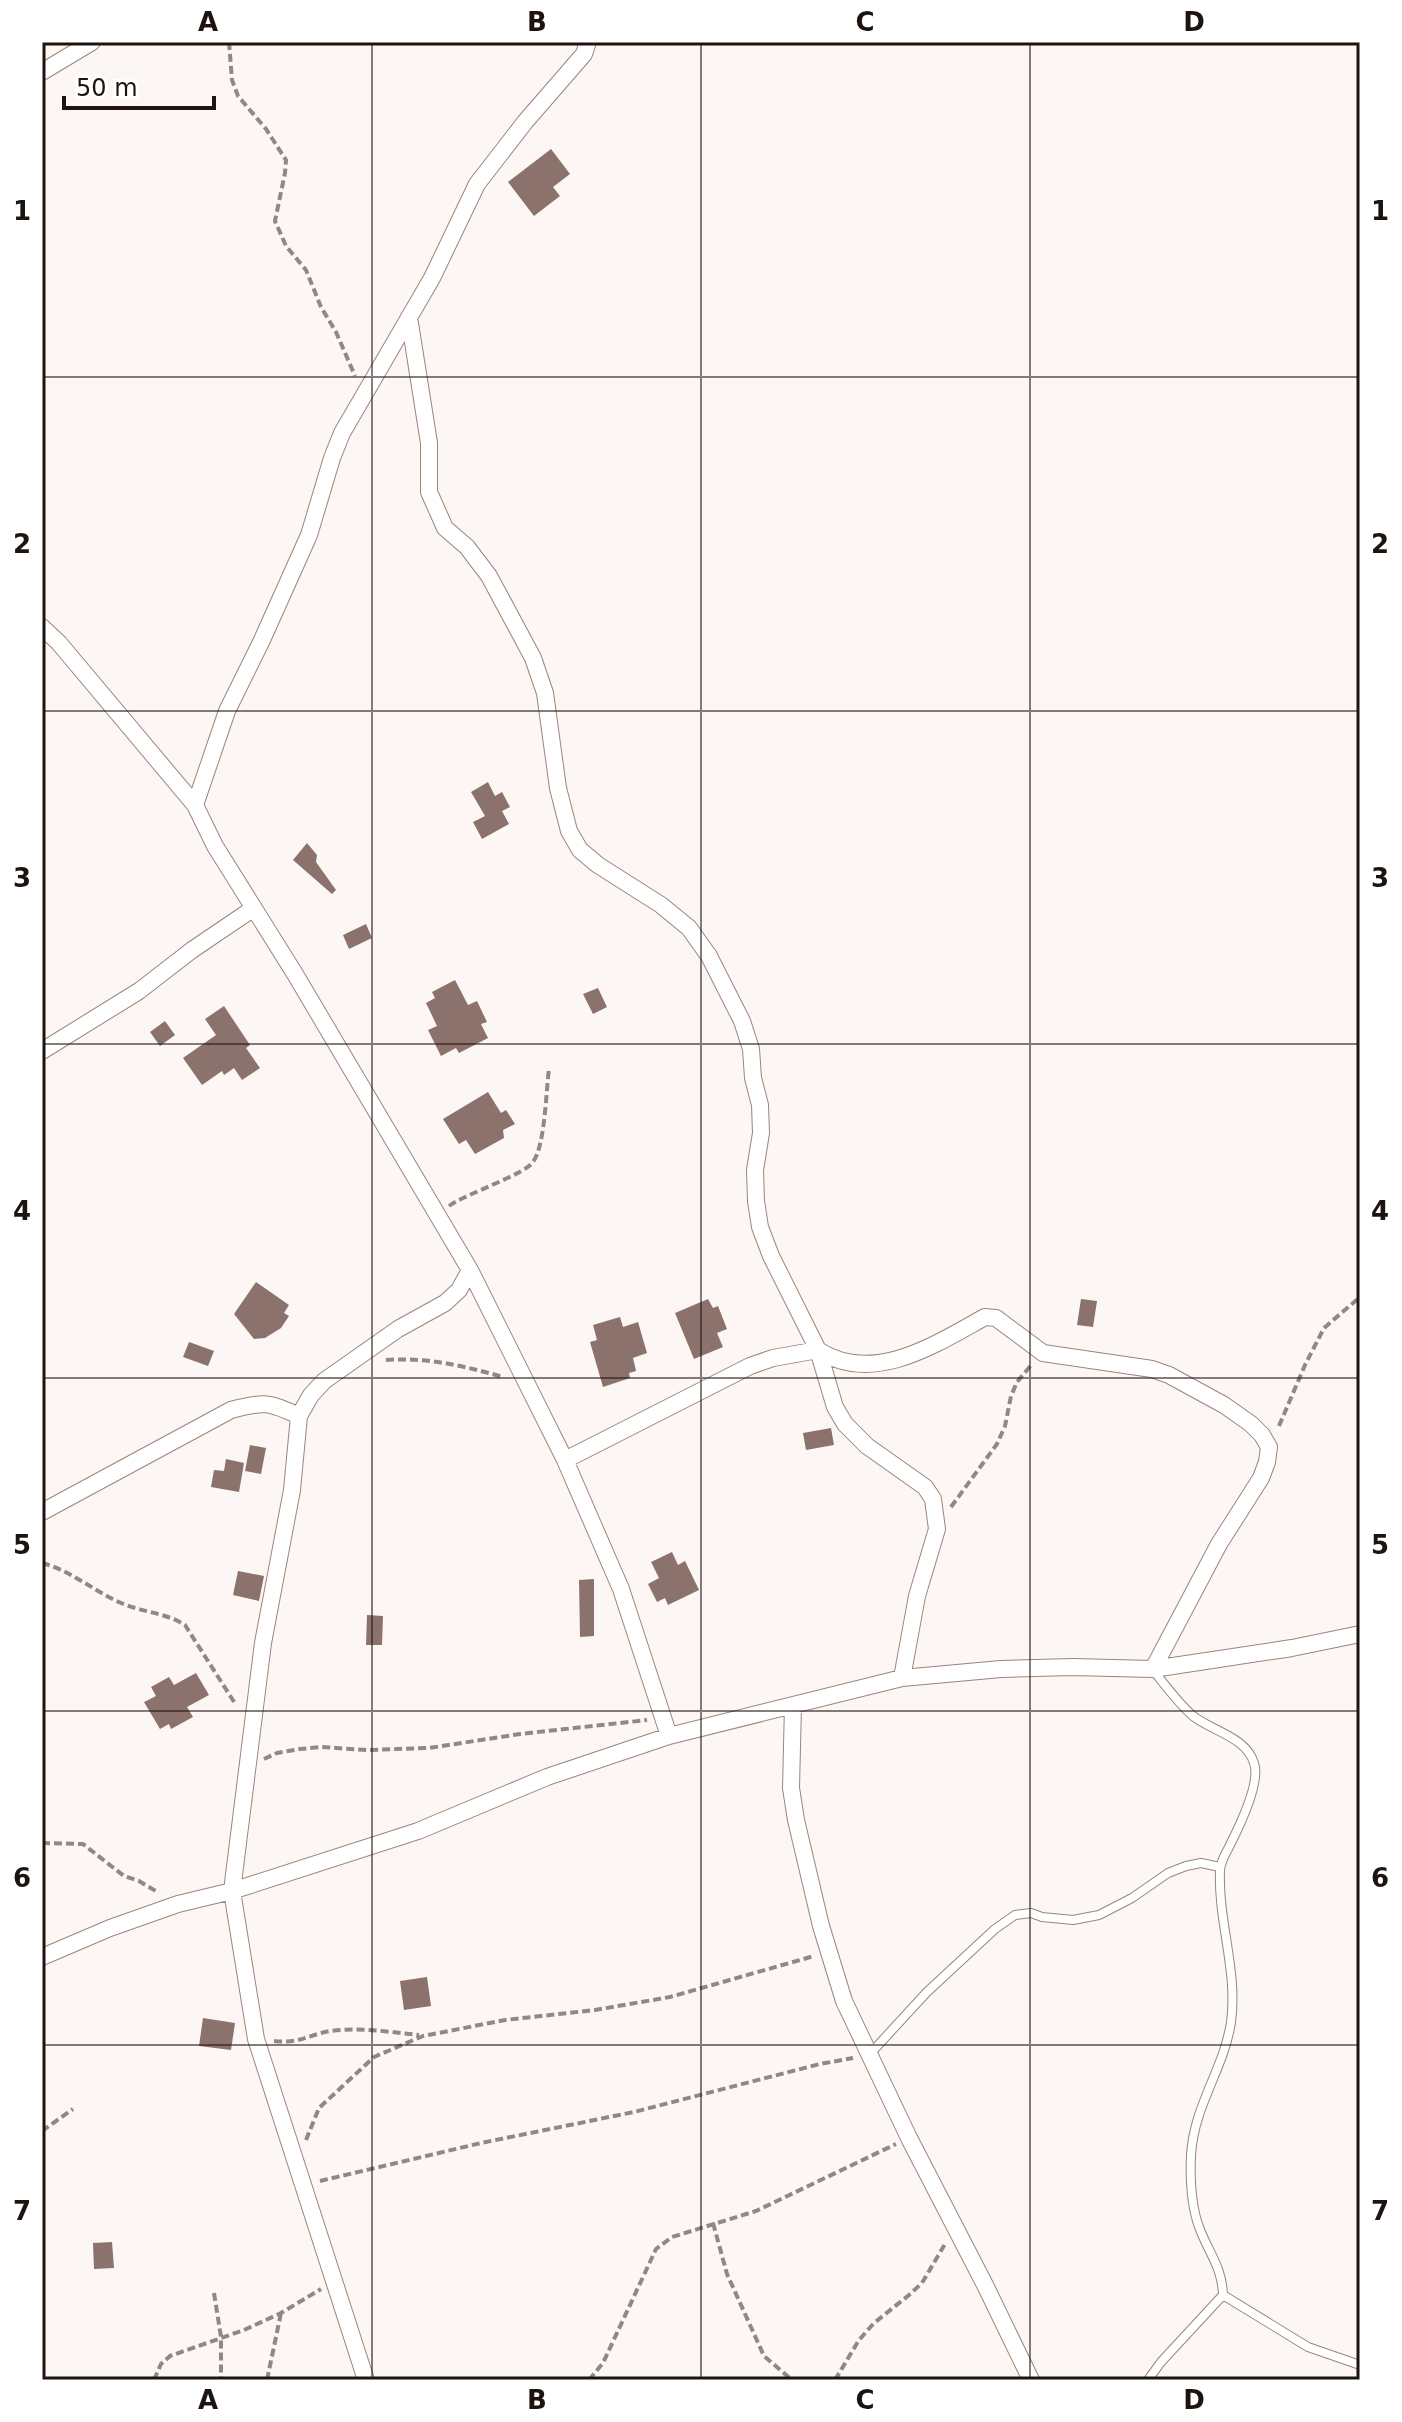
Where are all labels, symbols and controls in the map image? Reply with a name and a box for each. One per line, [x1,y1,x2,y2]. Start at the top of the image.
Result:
text: A [198,7,218,37]
text: B [527,7,547,37]
text: C [855,7,875,37]
text: D [1183,7,1205,37]
scale bar [64,60,214,110]
text: 50 m [76,74,138,102]
text: 1 [13,196,31,226]
text: 1 [1371,196,1389,226]
text: 2 [13,529,31,559]
text: 2 [1371,529,1389,559]
text: 3 [13,863,31,893]
text: 3 [1371,863,1389,893]
text: 4 [13,1196,31,1226]
text: 4 [1371,1196,1389,1226]
text: 5 [13,1530,31,1560]
text: 5 [1371,1530,1389,1560]
text: 6 [13,1863,31,1893]
text: 6 [1371,1863,1389,1893]
text: 7 [13,2196,31,2226]
text: 7 [1371,2196,1389,2226]
text: A [198,2385,218,2415]
text: B [527,2385,547,2415]
text: C [855,2385,875,2415]
text: D [1183,2385,1205,2415]

